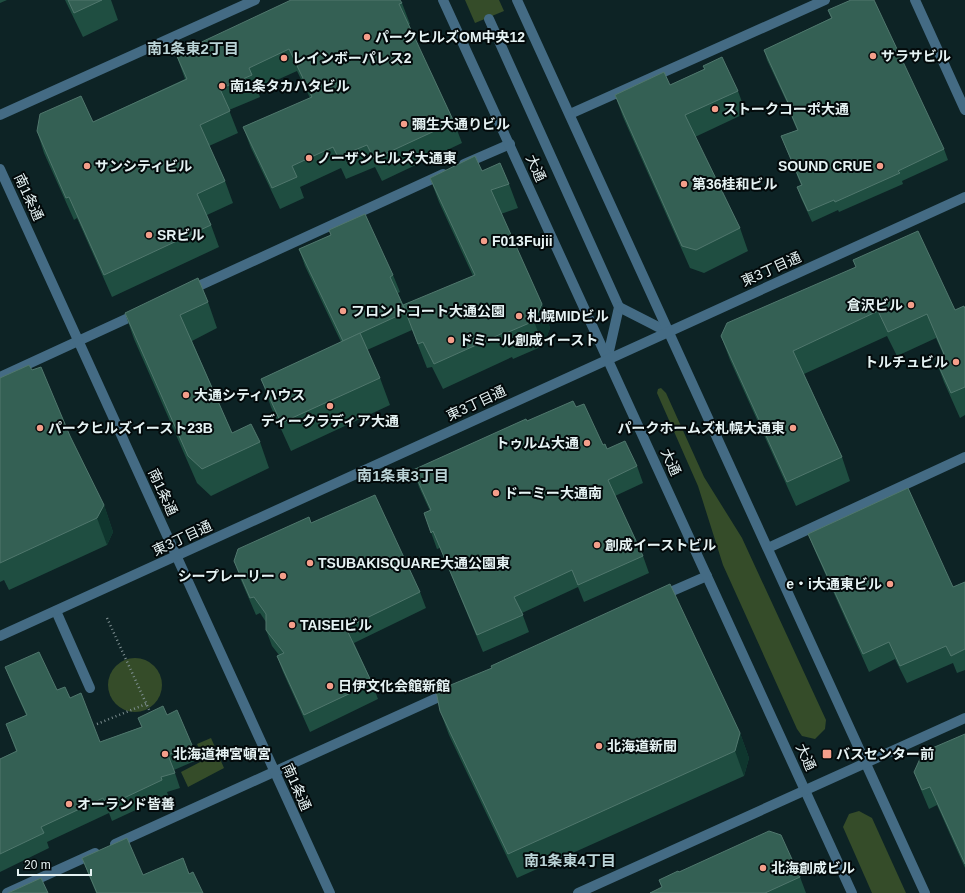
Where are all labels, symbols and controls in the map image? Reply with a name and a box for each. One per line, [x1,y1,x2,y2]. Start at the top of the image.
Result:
place label: パークヒルズOM中央12 [375,29,525,45]
marker: パークヒルズOM中央12 [362,32,372,42]
district label: 南1条東2丁目 [147,40,239,57]
place label: サラサビル [881,48,951,64]
place label: レインボーパレス2 [292,50,412,66]
marker: サラサビル [868,51,878,61]
marker: レインボーパレス2 [279,53,289,63]
place label: 南1条タカハタビル [230,78,350,94]
marker: 南1条タカハタビル [217,81,227,91]
place label: ストークコーポ大通 [723,101,849,117]
marker: ストークコーポ大通 [710,104,720,114]
place label: 彌生大通りビル [412,116,510,132]
marker: 彌生大通りビル [399,119,409,129]
place label: ノーザンヒルズ大通東 [317,150,457,166]
street label: 大通 [523,152,549,184]
marker: ノーザンヒルズ大通東 [304,153,314,163]
place label: サンシティビル [95,158,192,174]
place label: SOUND CRUE [778,158,872,174]
marker: サンシティビル [82,161,92,171]
marker: SOUND CRUE [875,161,885,171]
street label: 南1条通 [11,171,47,223]
place label: 第36桂和ビル [692,176,778,192]
marker: 第36桂和ビル [679,179,689,189]
place label: SRビル [157,227,204,243]
marker: SRビル [144,230,154,240]
place label: F013Fujii [492,233,553,249]
marker: F013Fujii [479,236,489,246]
street label: 東3丁目通 [739,249,803,289]
place label: 倉沢ビル [847,297,903,313]
marker: 倉沢ビル [906,300,916,310]
place label: フロントコート大通公園 [351,303,505,319]
marker: フロントコート大通公園 [338,306,348,316]
place label: 札幌MIDビル [527,308,609,324]
marker: 札幌MIDビル [514,311,524,321]
place label: ドミール創成イースト [459,332,598,348]
marker: ドミール創成イースト [446,335,456,345]
place label: トルチュビル [864,354,948,370]
marker: トルチュビル [951,357,961,367]
street label: 東3丁目通 [444,382,508,424]
place label: 大通シティハウス [194,387,305,403]
marker: 大通シティハウス [181,390,191,400]
marker: ディークラディア大通 [325,401,335,411]
place label: ディークラディア大通 [261,413,399,429]
place label: パークヒルズイースト23B [48,420,213,436]
place label: パークホームズ札幌大通東 [617,420,785,436]
marker: パークヒルズイースト23B [35,423,45,433]
marker: パークホームズ札幌大通東 [788,423,798,433]
place label: トゥルム大通 [495,435,579,451]
marker: トゥルム大通 [582,438,592,448]
street label: 大通 [658,446,684,478]
street label: 南1条通 [145,466,181,518]
district label: 南1条東3丁目 [357,467,449,484]
place label: ドーミー大通南 [504,485,602,501]
marker: ドーミー大通南 [491,488,501,498]
street label: 東3丁目通 [150,517,214,559]
place label: 創成イーストビル [605,537,716,553]
marker: 創成イーストビル [592,540,602,550]
place label: TSUBAKISQUARE大通公園東 [318,555,510,571]
marker: TSUBAKISQUARE大通公園東 [305,558,315,568]
place label: シープレーリー [178,568,275,584]
marker: シープレーリー [278,571,288,581]
place label: e・i大通東ビル [786,576,882,592]
marker: e・i大通東ビル [885,579,895,589]
place label: TAISEIビル [300,617,372,633]
marker: TAISEIビル [287,620,297,630]
place label: 日伊文化会館新館 [338,678,450,694]
marker: 日伊文化会館新館 [325,681,335,691]
place label: 北海道新聞 [607,738,677,754]
marker: 北海道新聞 [594,741,604,751]
street label: 大通 [793,741,819,773]
place label: 北海道神宮頓宮 [173,746,271,762]
place label: バスセンター前 [836,746,934,762]
marker: バスセンター前 [821,748,833,760]
marker: 北海道神宮頓宮 [160,749,170,759]
street label: 南1条通 [280,761,314,813]
place label: オーランド皆善 [77,796,175,812]
marker: オーランド皆善 [64,799,74,809]
scale bar [18,851,91,877]
district label: 南1条東4丁目 [524,852,616,869]
text: 20 m [24,858,51,872]
place label: 北海創成ビル [771,860,855,876]
marker: 北海創成ビル [758,863,768,873]

